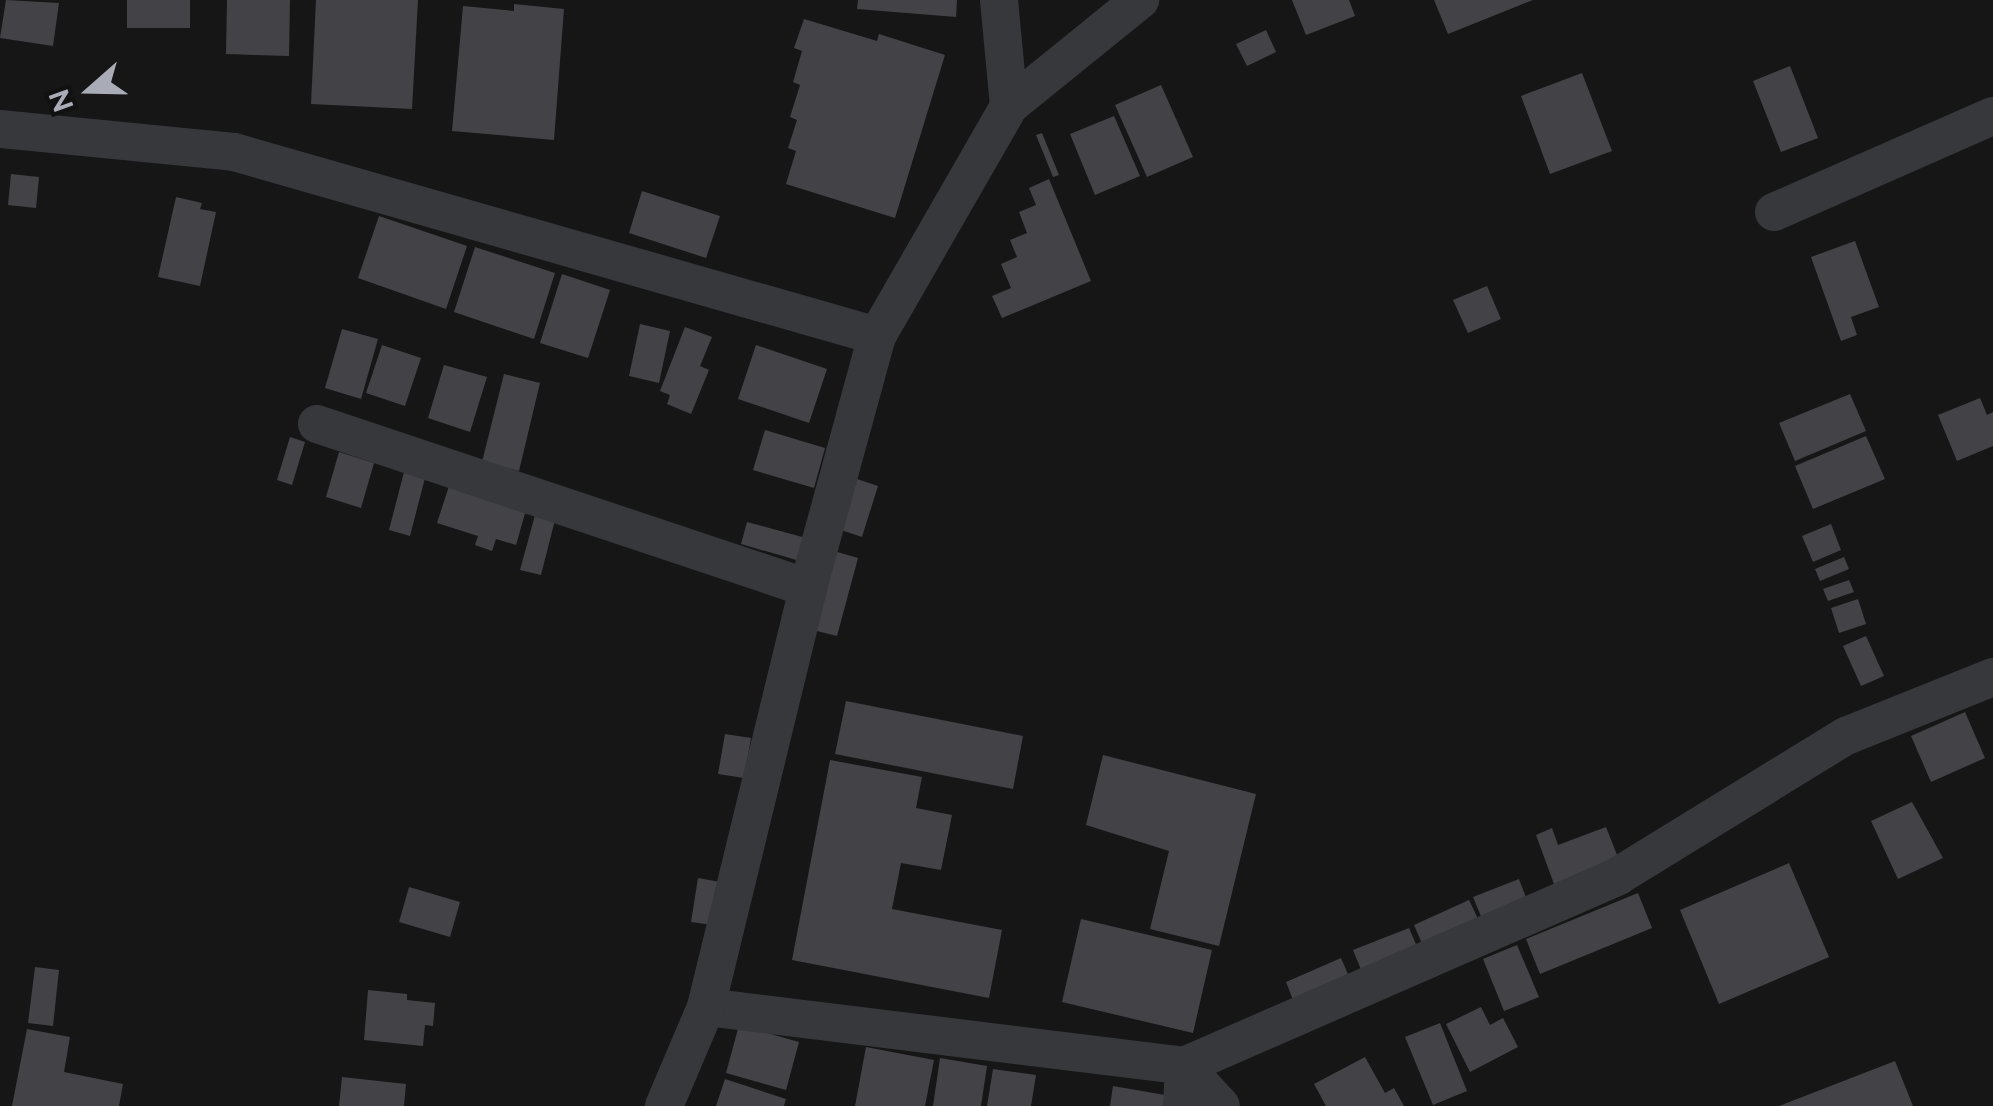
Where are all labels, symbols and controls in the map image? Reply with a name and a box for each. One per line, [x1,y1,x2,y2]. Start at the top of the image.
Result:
north arrow [40,40,140,140]
text: N [42,85,80,116]

